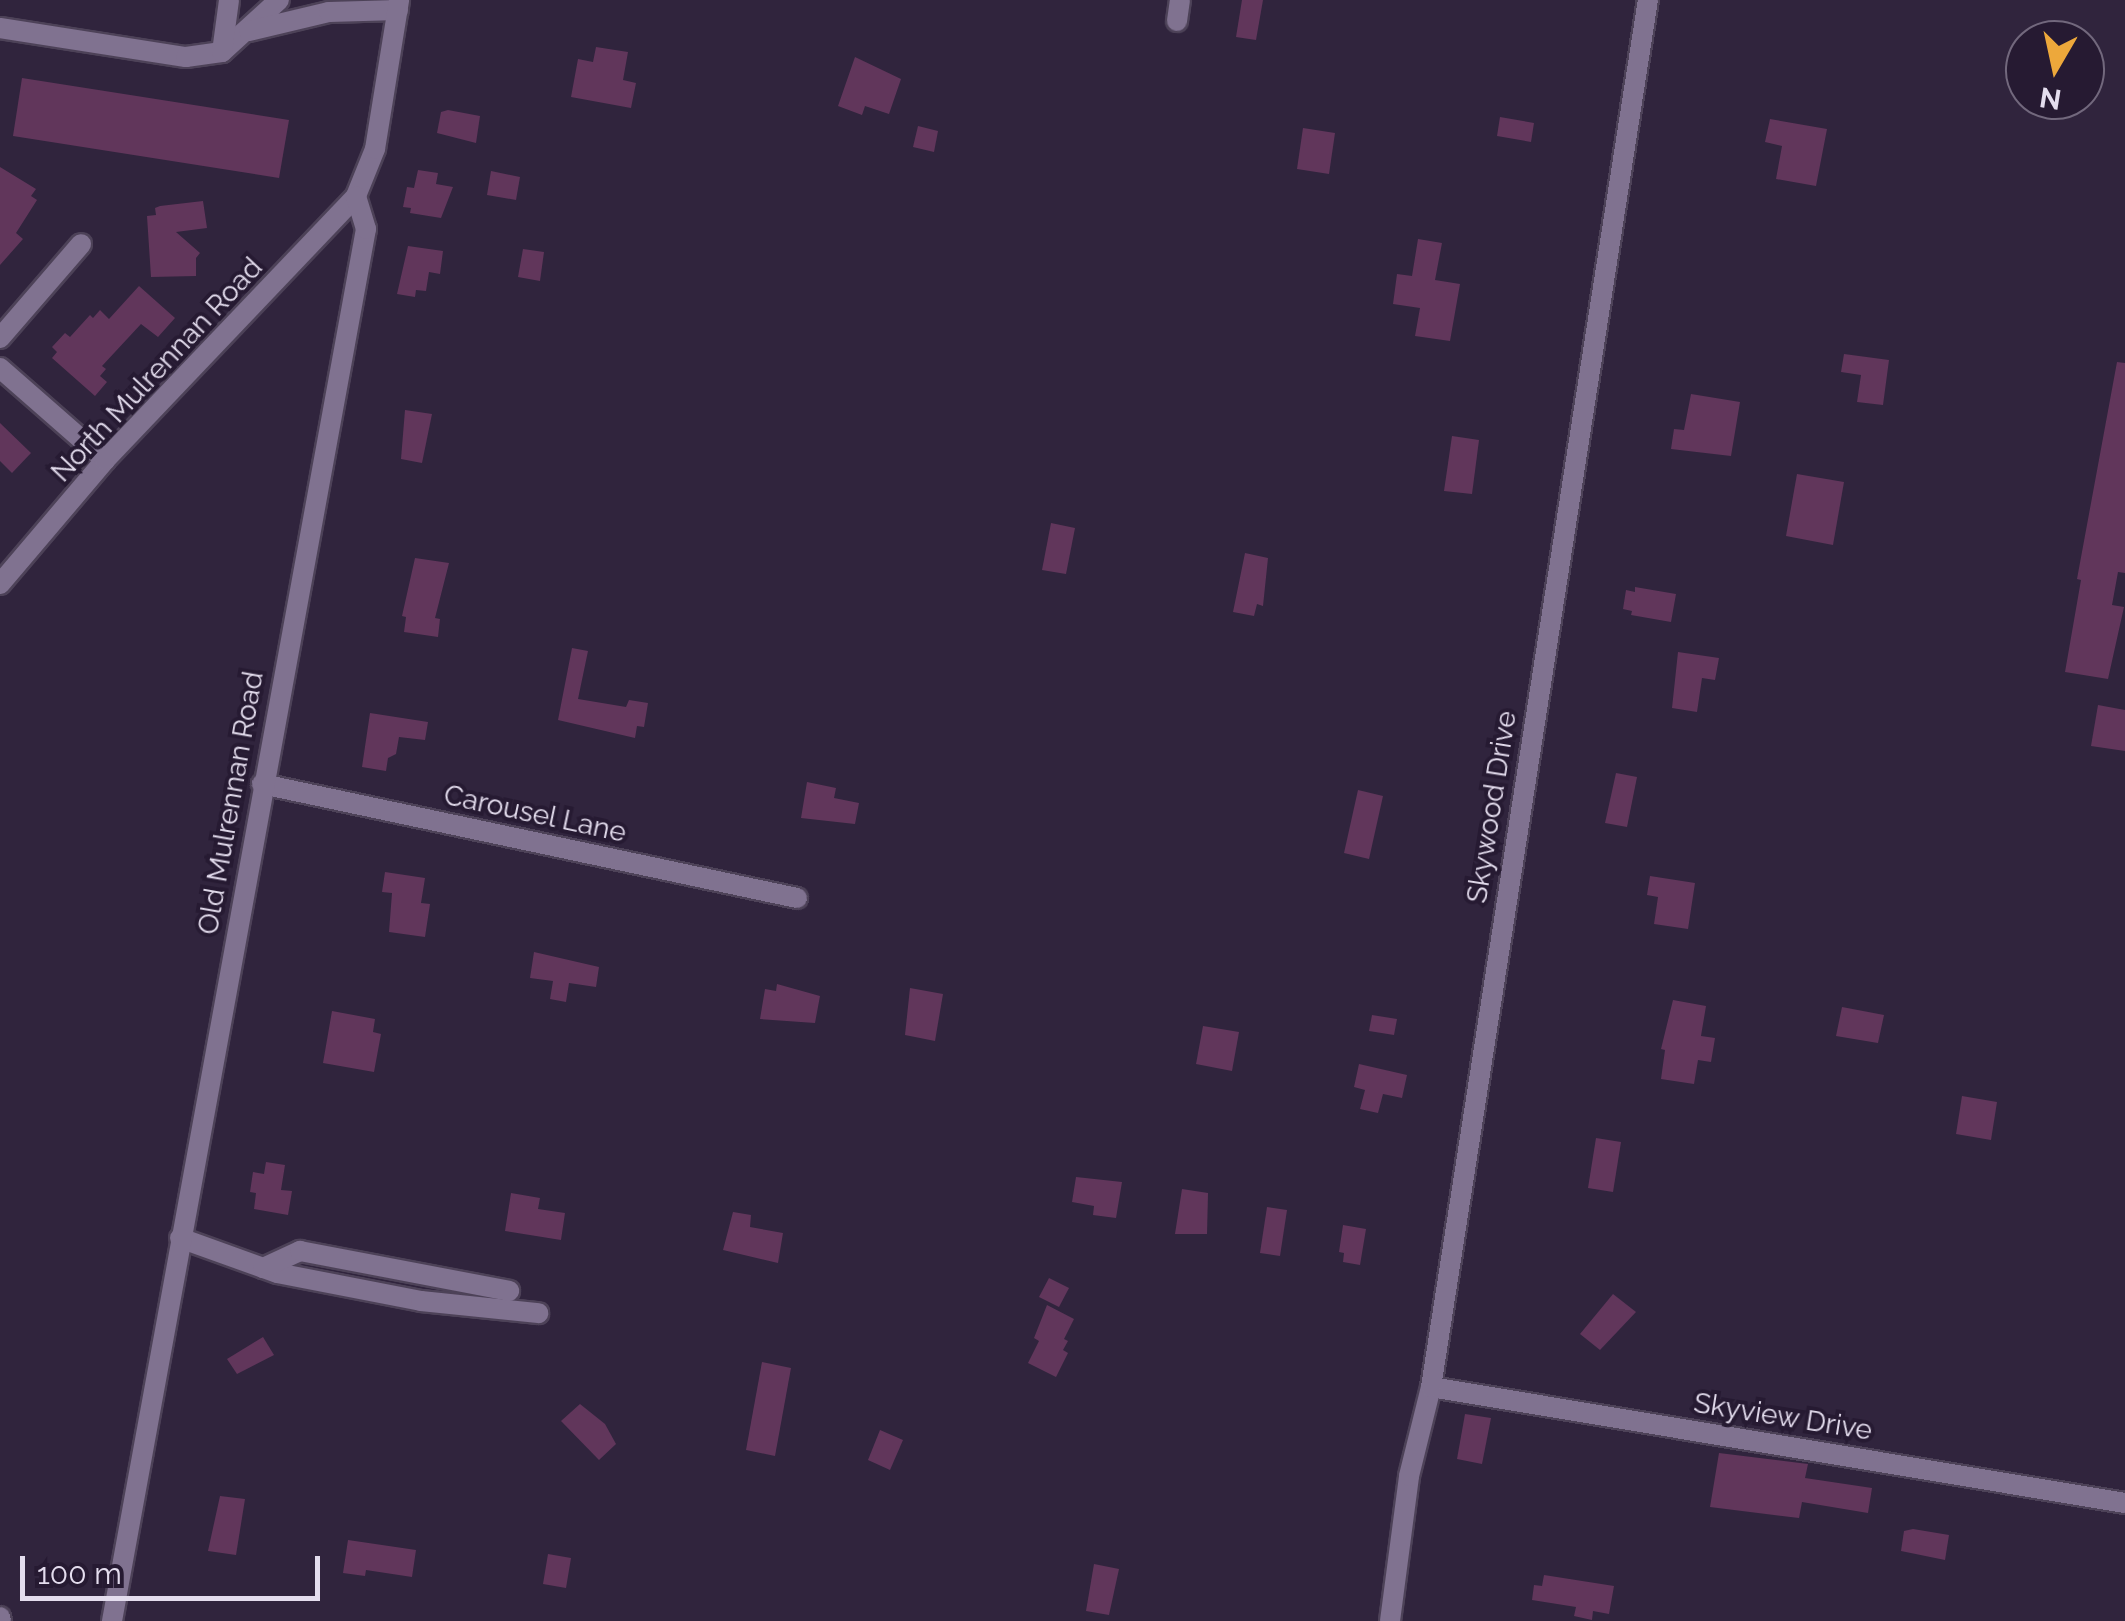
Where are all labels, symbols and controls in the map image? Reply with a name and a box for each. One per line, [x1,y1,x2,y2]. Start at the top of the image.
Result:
north arrow [2005,20,2105,120]
text: N [2037,80,2064,116]
street label: North Mulrennan Road [45,251,269,489]
street label: Old Mulrennan Road [191,669,271,937]
street label: Skywood Drive [1460,709,1524,905]
street label: Carousel Lane [440,778,630,850]
street label: Skyview Drive [1691,1386,1875,1448]
scale bar [25,1536,325,1598]
text: 100 m [37,1556,122,1591]

